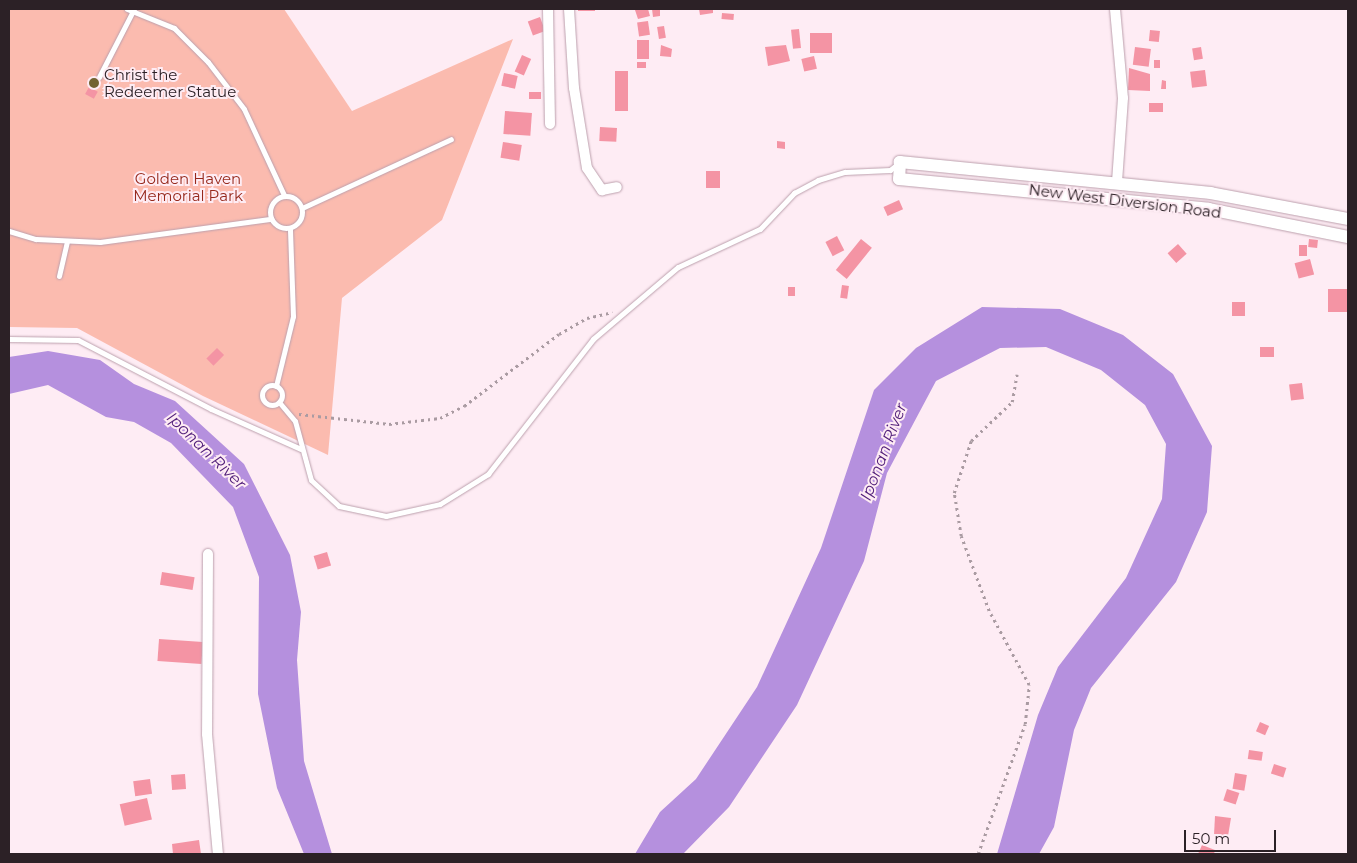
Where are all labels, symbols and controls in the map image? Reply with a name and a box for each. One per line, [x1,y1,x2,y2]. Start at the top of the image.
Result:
place label: Christ the Redeemer Statue [104,65,236,100]
marker: Christ the Redeemer Statue [88,77,100,89]
park label: Golden Haven Memorial Park [133,169,243,204]
street label: New West Diversion Road [1028,180,1222,222]
water label: Iponan River [857,401,911,503]
water label: Iponan River [162,408,250,494]
scale bar [1187,820,1280,852]
text: 50 m [1192,829,1230,848]

